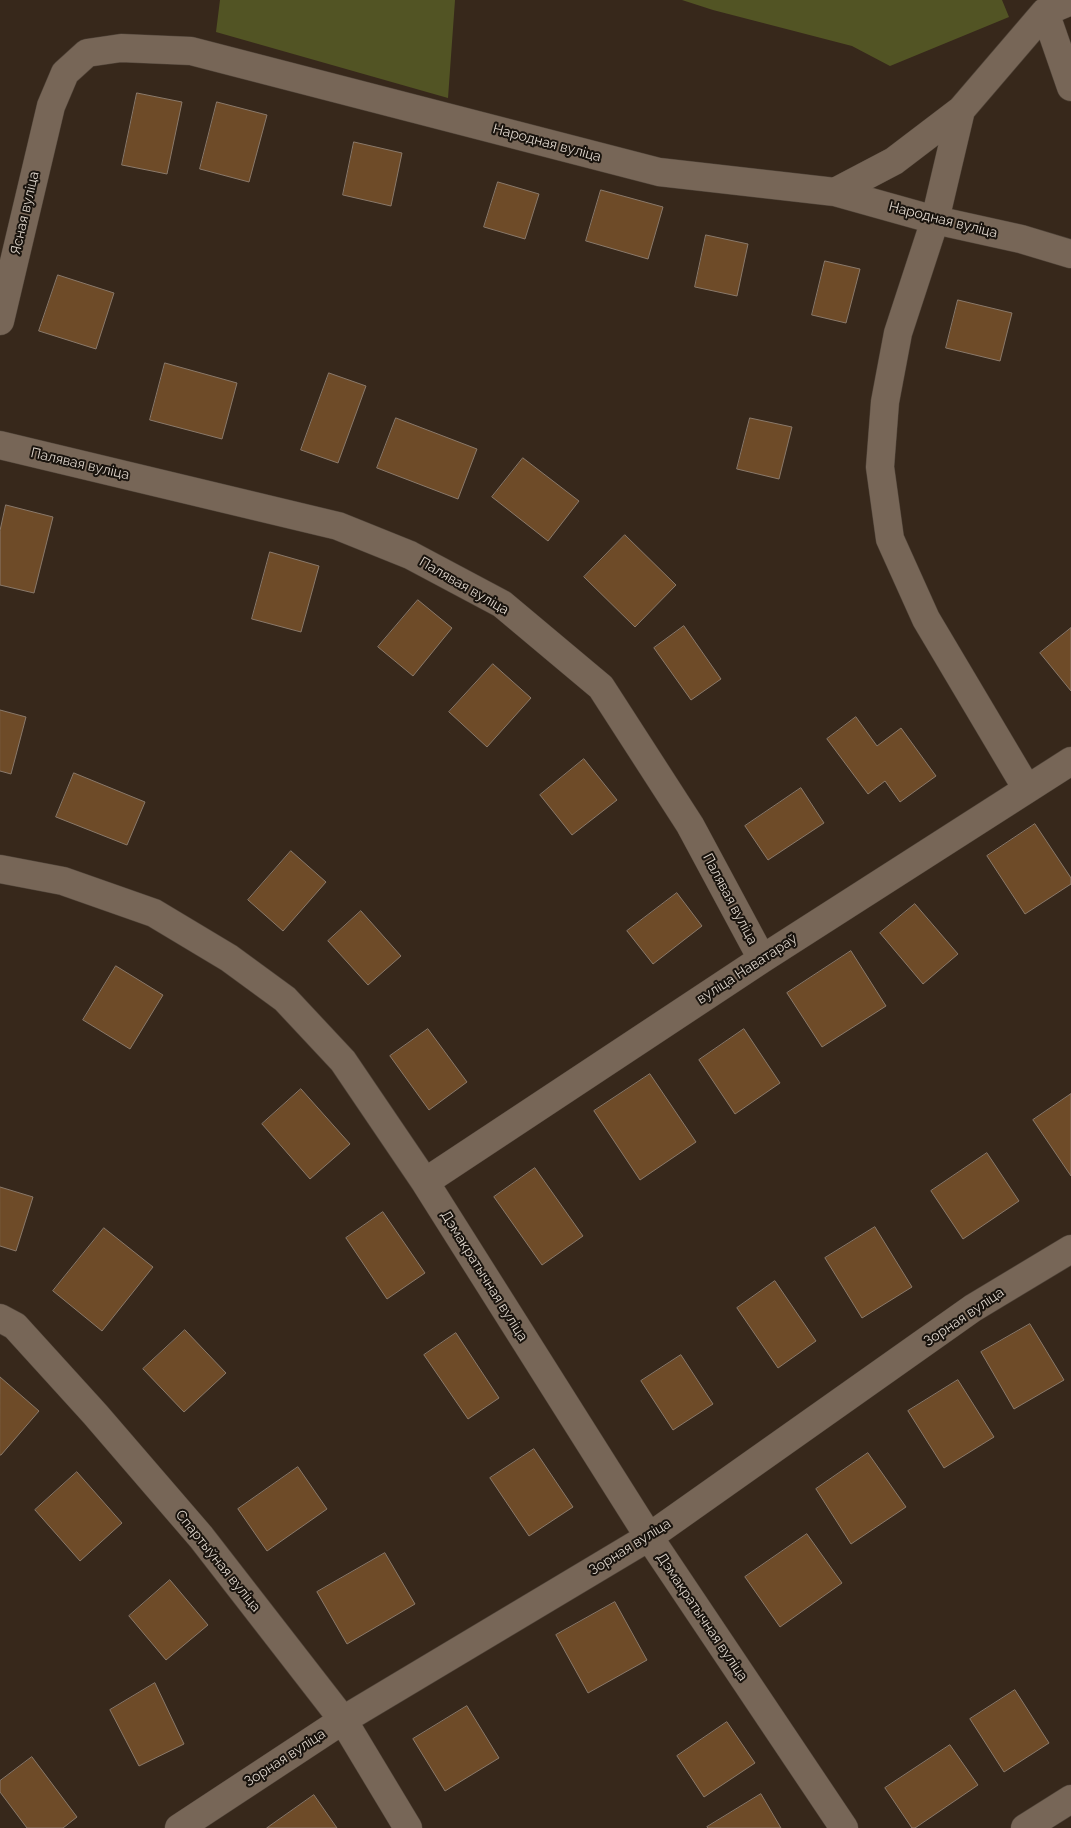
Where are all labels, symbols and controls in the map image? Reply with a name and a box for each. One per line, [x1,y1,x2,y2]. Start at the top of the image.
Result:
street label: Народная вуліца [491,120,603,166]
street label: Ясная вуліца [7,170,43,256]
street label: Народная вуліца [887,198,999,242]
street label: Палявая вуліца [29,444,131,484]
street label: Палявая вуліца [416,554,512,618]
street label: Палявая вуліца [699,851,761,947]
street label: вуліца Наватараў [694,930,800,1008]
street label: Дэмакратычная вуліца [437,1208,531,1344]
street label: Зорная вуліца [921,1284,1007,1350]
street label: Спартыўная вуліца [172,1507,264,1615]
street label: Зорная вуліца [586,1515,674,1579]
street label: Дэмакратычная вуліца [653,1550,751,1684]
street label: Зорная вуліца [241,1726,329,1790]

